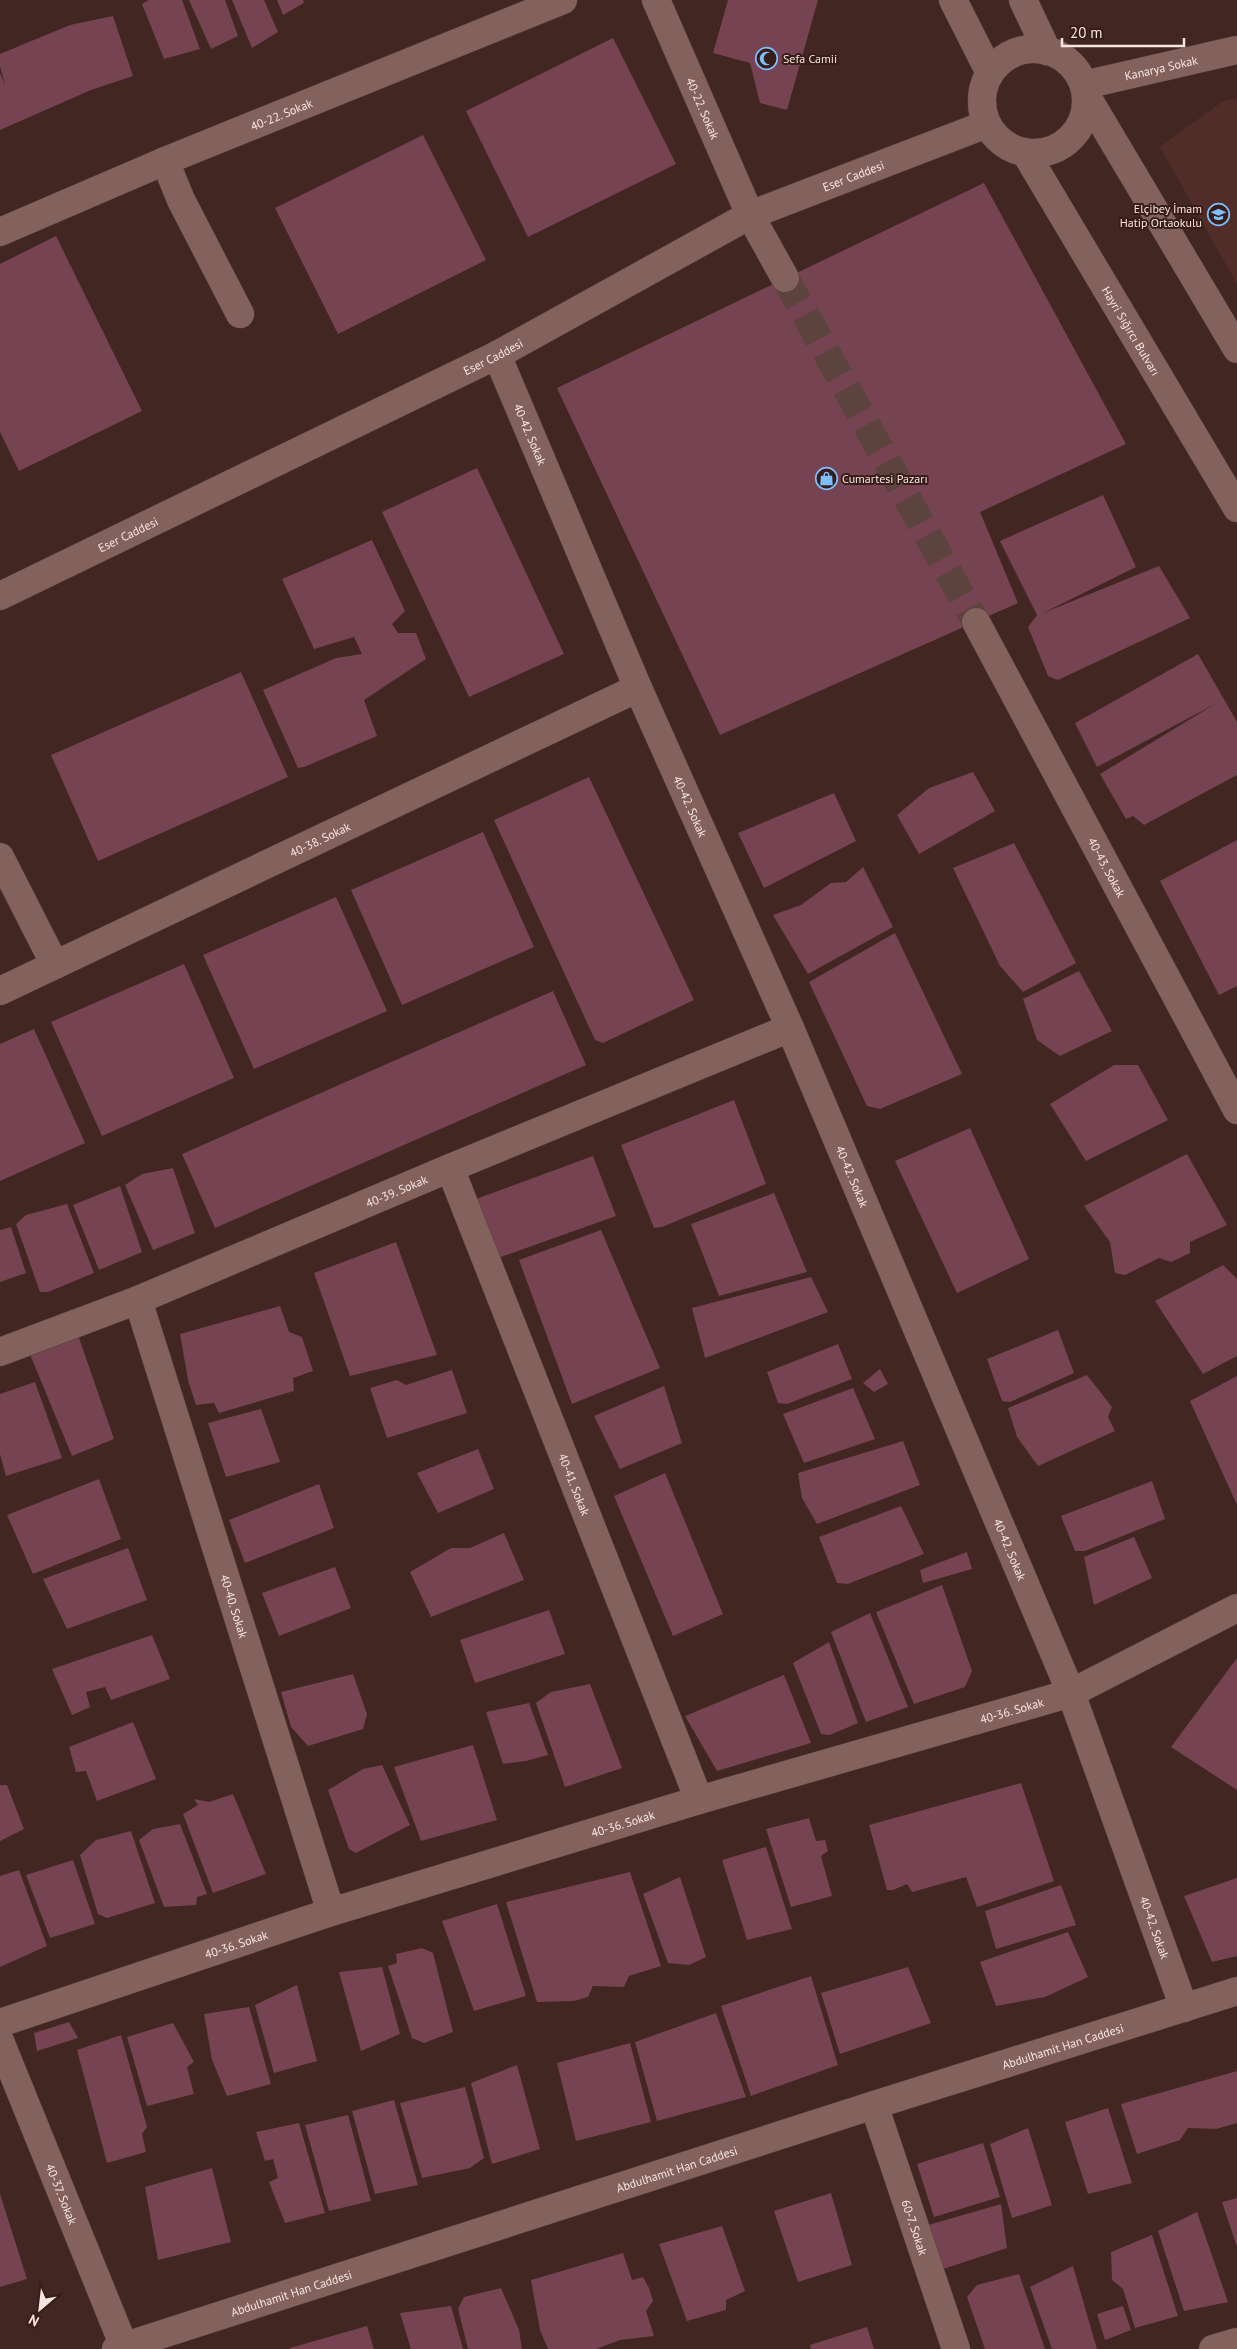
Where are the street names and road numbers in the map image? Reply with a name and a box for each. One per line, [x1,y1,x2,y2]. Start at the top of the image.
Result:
street label: Kanarya Sokak [1123,52,1199,83]
street label: 40-22. Sokak [683,75,723,141]
street label: 40-22. Sokak [248,95,315,133]
street label: Eser Caddesi [820,157,886,194]
street label: Hayri Sığırcı Bulvarı [1099,283,1164,378]
street label: Eser Caddesi [461,335,525,378]
street label: 40-42. Sokak [511,401,550,468]
street label: Eser Caddesi [95,513,160,555]
street label: 40-42. Sokak [671,773,711,839]
street label: 40-38. Sokak [287,818,353,860]
street label: 40-43. Sokak [1085,835,1129,900]
street label: 40-42. Sokak [833,1143,872,1210]
street label: 40-39. Sokak [363,1171,430,1210]
street label: 40-41. Sokak [556,1451,594,1518]
street label: 40-42. Sokak [991,1516,1030,1583]
street label: 40-40. Sokak [218,1573,252,1640]
street label: 40-36. Sokak [978,1694,1045,1726]
street label: 40-36. Sokak [589,1806,656,1840]
street label: 40-42. Sokak [1137,1894,1173,1961]
street label: 40-36. Sokak [203,1926,270,1961]
street label: Abdulhamit Han Caddesi [1000,2020,1125,2072]
street label: Abdulhamit Han Caddesi [614,2142,739,2195]
street label: 40-37. Sokak [43,2161,81,2227]
street label: 60-7. Sokak [899,2198,931,2257]
street label: Abdulhamit Han Caddesi [229,2266,354,2319]

